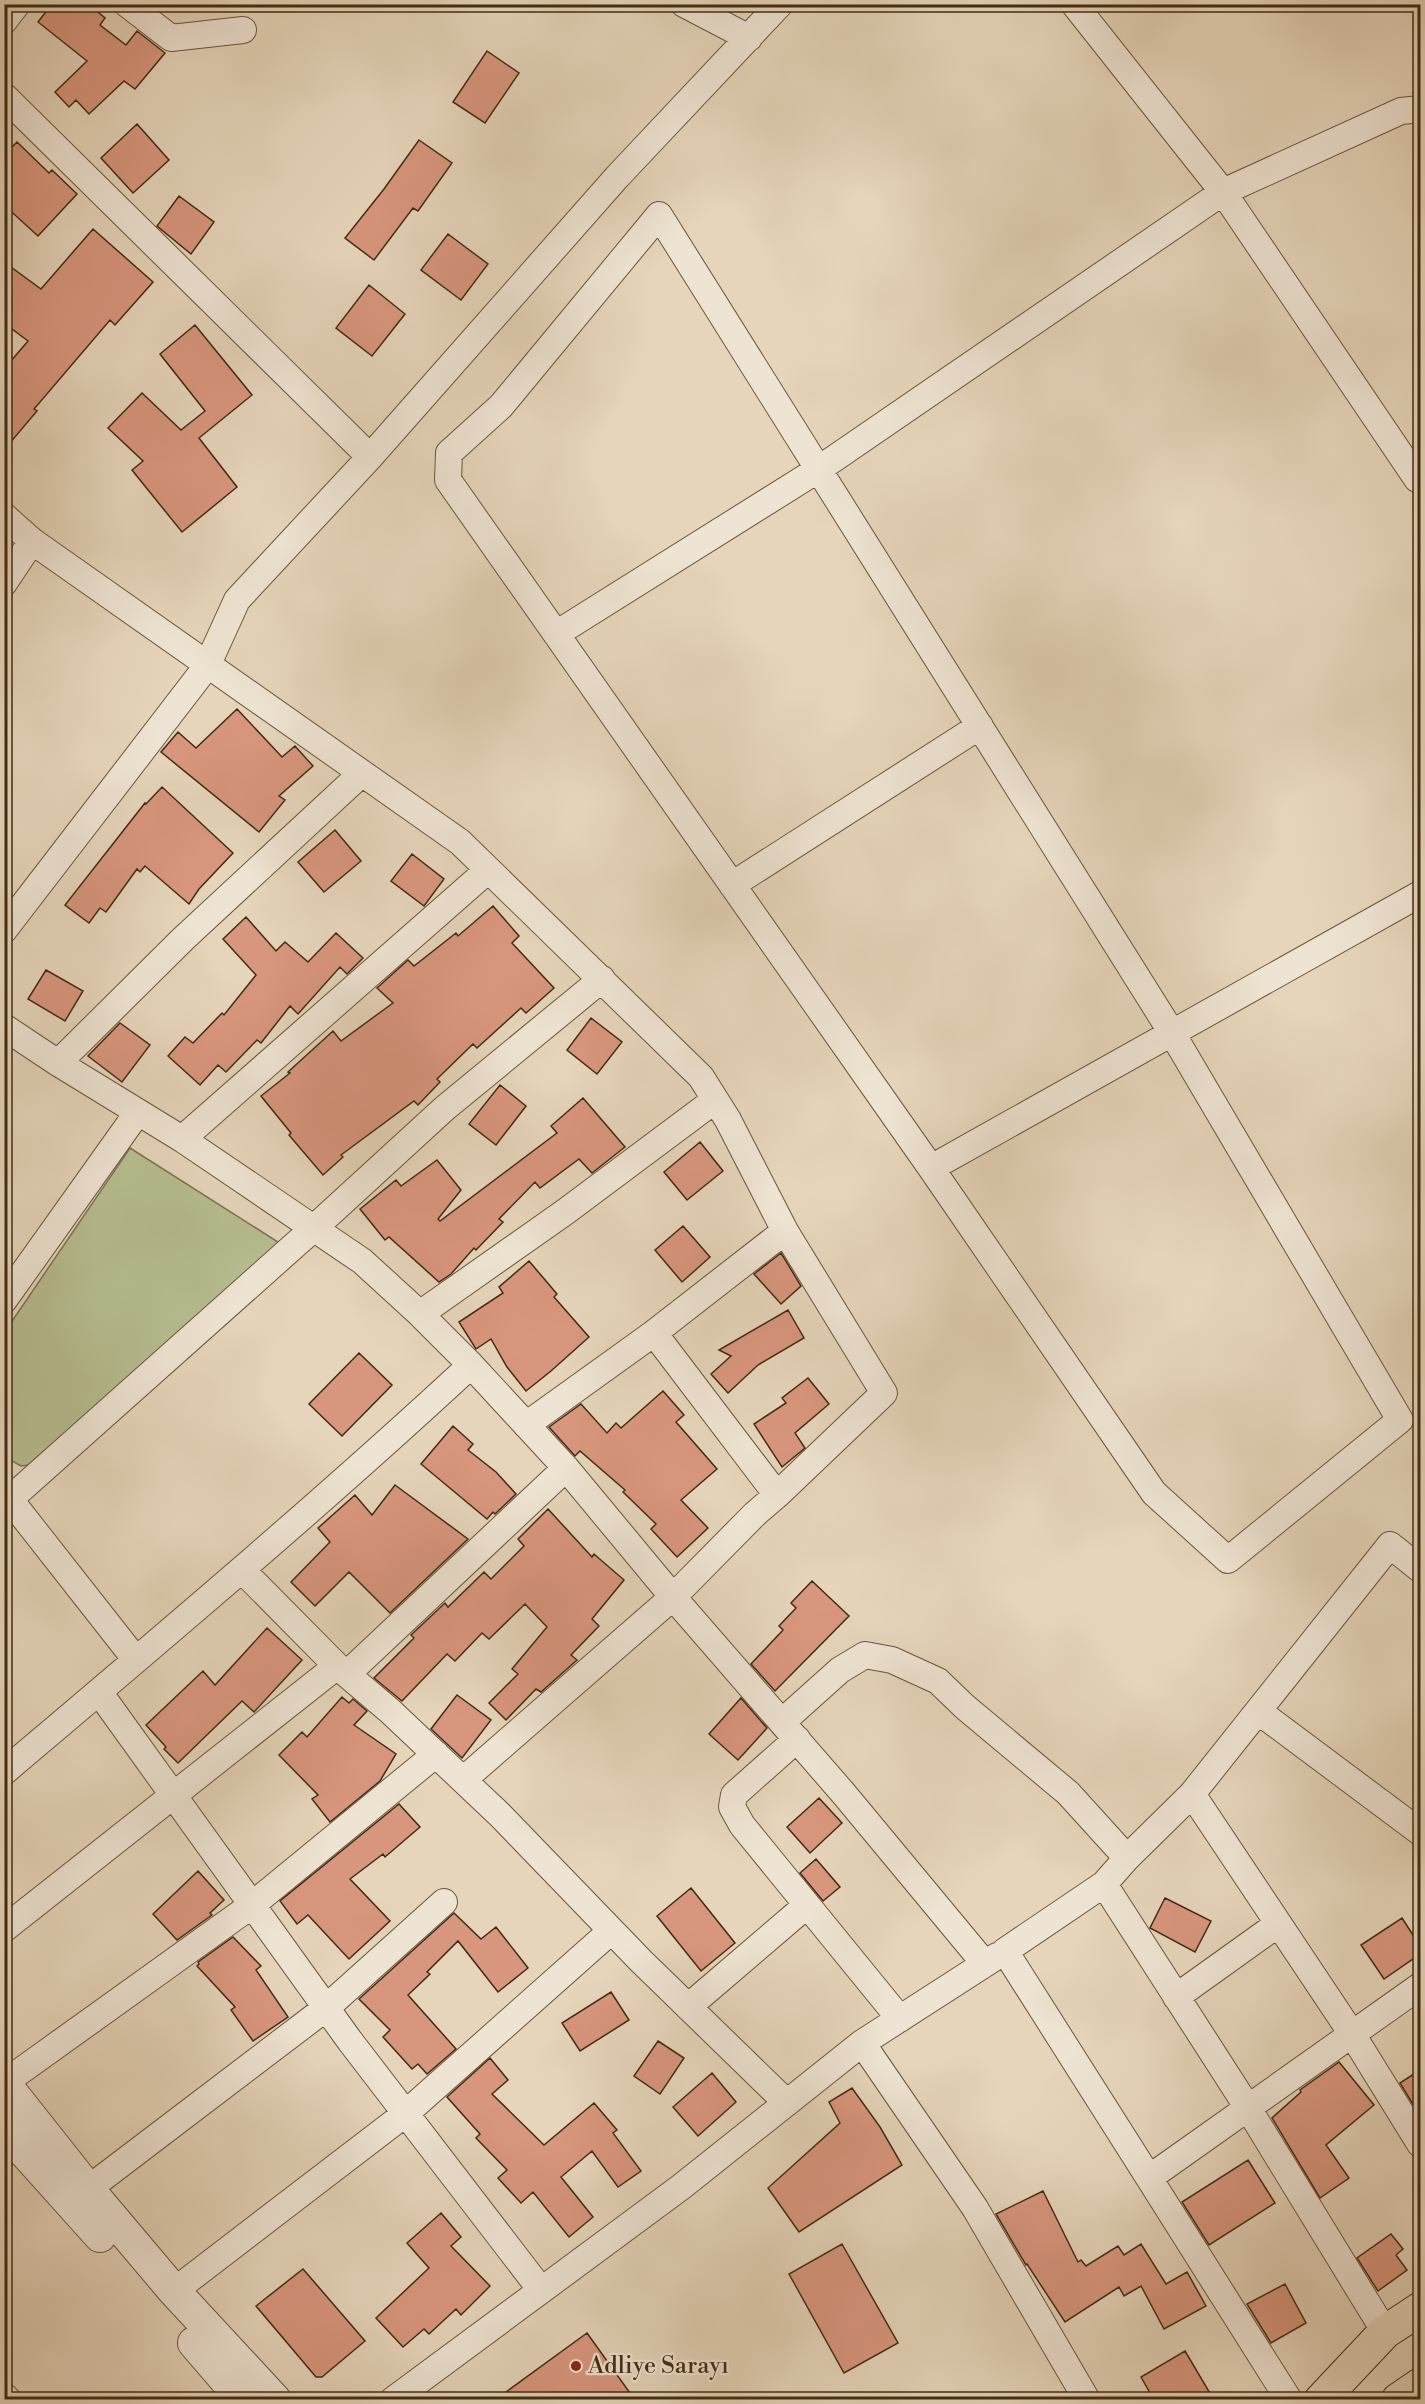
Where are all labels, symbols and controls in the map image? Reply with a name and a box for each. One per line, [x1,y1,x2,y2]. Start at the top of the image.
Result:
place label: Adliye Sarayı [587,2351,729,2381]
marker: Adliye Sarayı [569,2359,583,2373]

